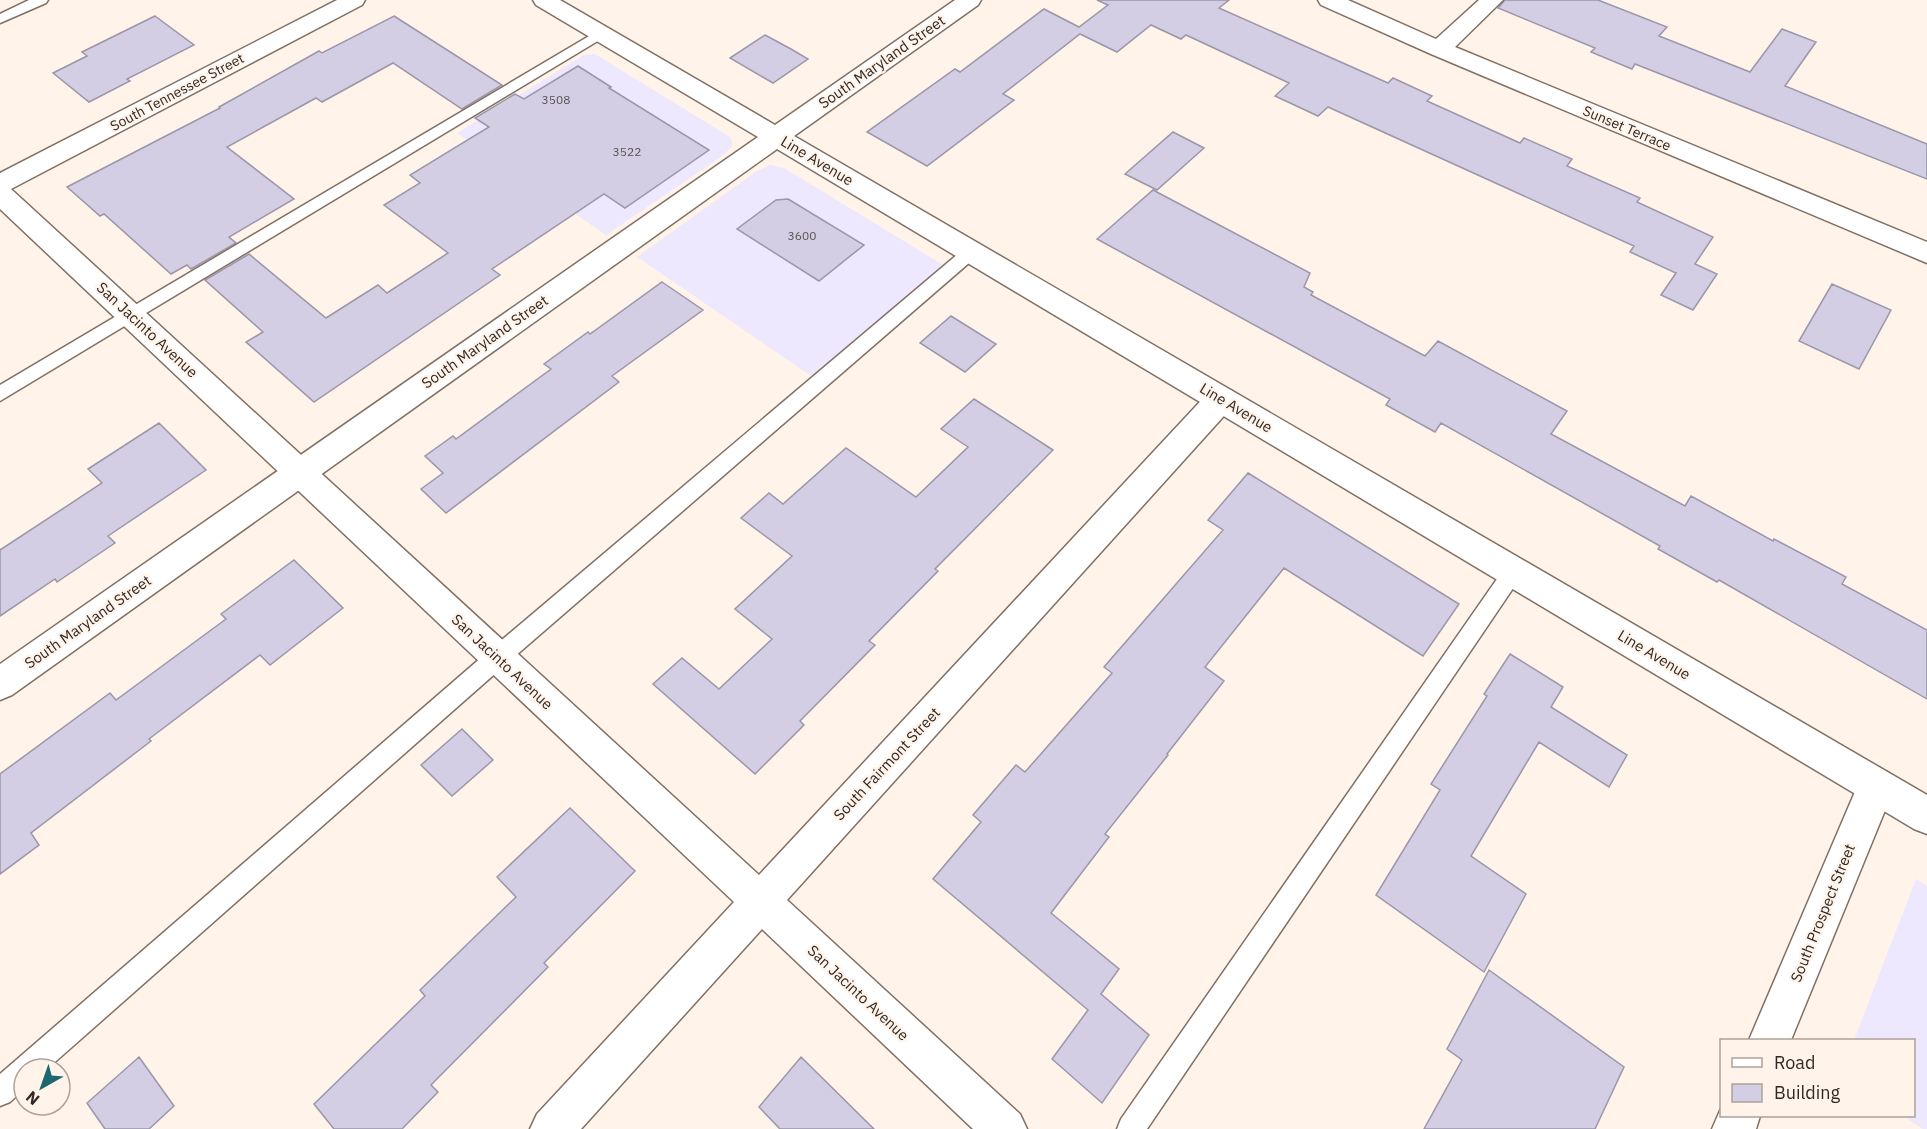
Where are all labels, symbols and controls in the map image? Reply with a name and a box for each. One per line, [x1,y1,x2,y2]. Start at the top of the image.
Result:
street label: South Maryland Street [815,11,949,112]
street label: South Tennessee Street [107,49,247,135]
house number: 3508 [542,92,570,107]
street label: Sunset Terrace [1580,101,1674,155]
street label: Line Avenue [777,131,857,190]
house number: 3522 [613,144,641,159]
house number: 3600 [788,228,816,243]
street label: San Jacinto Avenue [93,278,202,381]
street label: South Maryland Street [418,291,552,392]
street label: Line Avenue [1196,378,1276,437]
street label: South Maryland Street [21,571,155,672]
street label: San Jacinto Avenue [448,610,557,713]
street label: Line Avenue [1614,625,1694,684]
street label: South Fairmont Street [829,703,944,824]
street label: South Prospect Street [1786,841,1859,985]
street label: San Jacinto Avenue [804,941,913,1044]
legend [1720,1039,1915,1117]
text: Road [1774,1051,1815,1074]
north arrow [12,1057,72,1117]
text: Building [1774,1081,1841,1104]
text: N [21,1087,43,1110]

